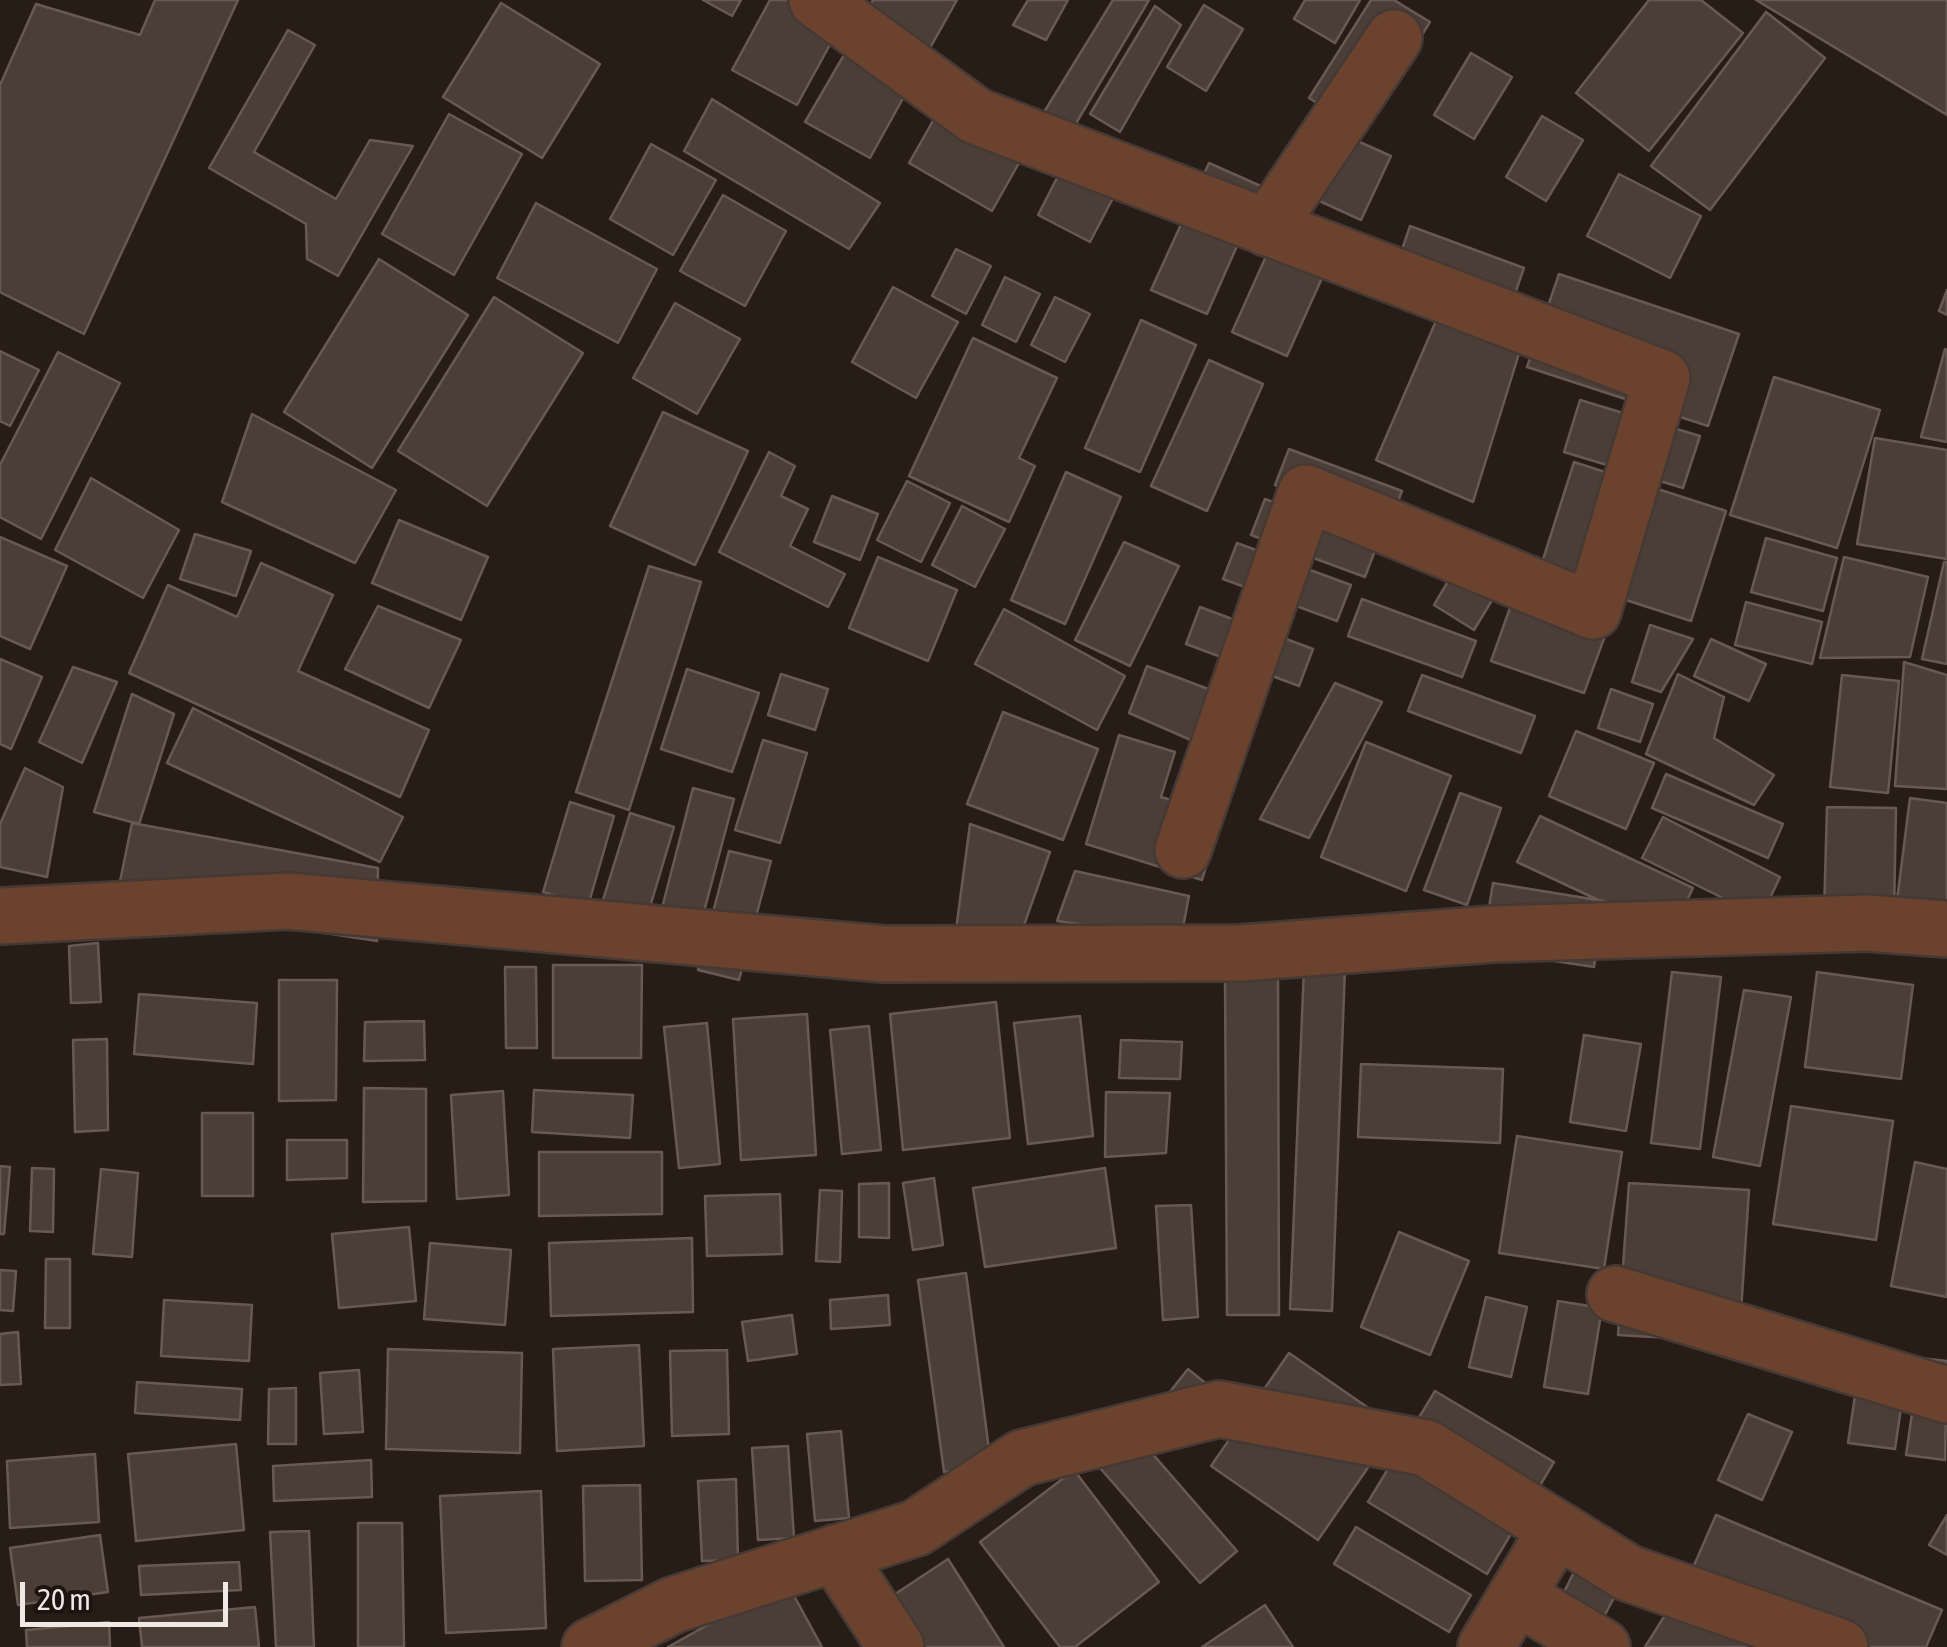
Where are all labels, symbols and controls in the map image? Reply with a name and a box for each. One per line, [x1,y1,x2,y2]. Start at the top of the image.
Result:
scale bar [25,1562,232,1624]
text: 20 m [37,1582,91,1616]

